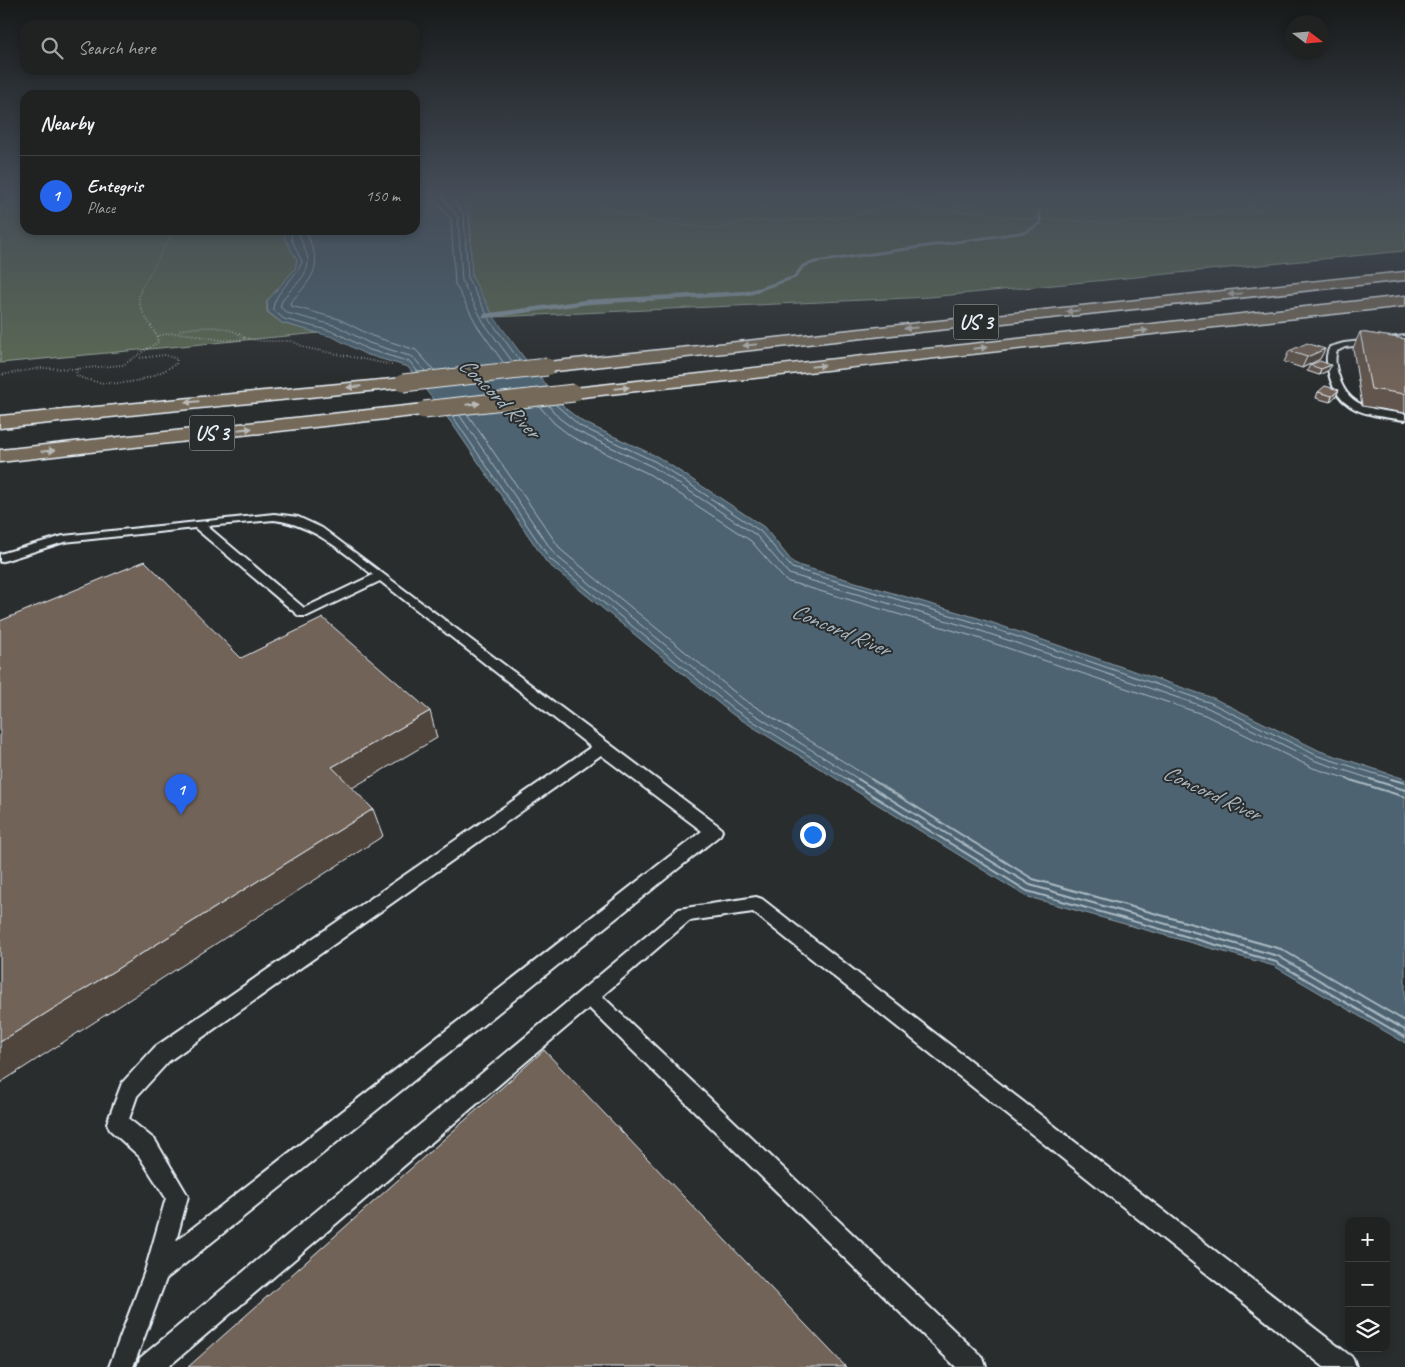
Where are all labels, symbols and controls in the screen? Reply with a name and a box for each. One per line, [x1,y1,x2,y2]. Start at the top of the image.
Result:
north arrow [1285,15,1330,60]
search box [20,20,420,75]
icon: search [38,34,66,62]
text: Search here [78,36,155,60]
text: Nearby [40,110,93,136]
text: Entegris [87,174,143,198]
text: 1 [52,186,60,206]
text: 150 m [366,186,400,206]
text: Place [87,198,115,218]
one-way arrow [1226,290,1242,298]
road number: US 3 [954,304,998,340]
one-way arrow [1065,307,1081,315]
one-way arrow [903,324,919,332]
one-way arrow [1134,327,1150,335]
one-way arrow [742,342,758,350]
one-way arrow [972,344,988,352]
water label: Concord River [453,351,549,447]
one-way arrow [811,362,827,370]
one-way arrow [346,383,362,391]
one-way arrow [614,384,630,392]
one-way arrow [184,399,200,407]
one-way arrow [465,400,481,408]
road number: US 3 [190,416,234,450]
one-way arrow [237,425,253,433]
one-way arrow [41,447,57,455]
water label: Concord River [787,597,898,665]
water label: Concord River [1159,758,1268,829]
pin: 1 [165,774,197,815]
your location [800,822,826,848]
map controls [1345,1217,1390,1352]
button: + [1345,1217,1390,1262]
button: − [1345,1262,1390,1307]
button: layers [1345,1307,1390,1352]

